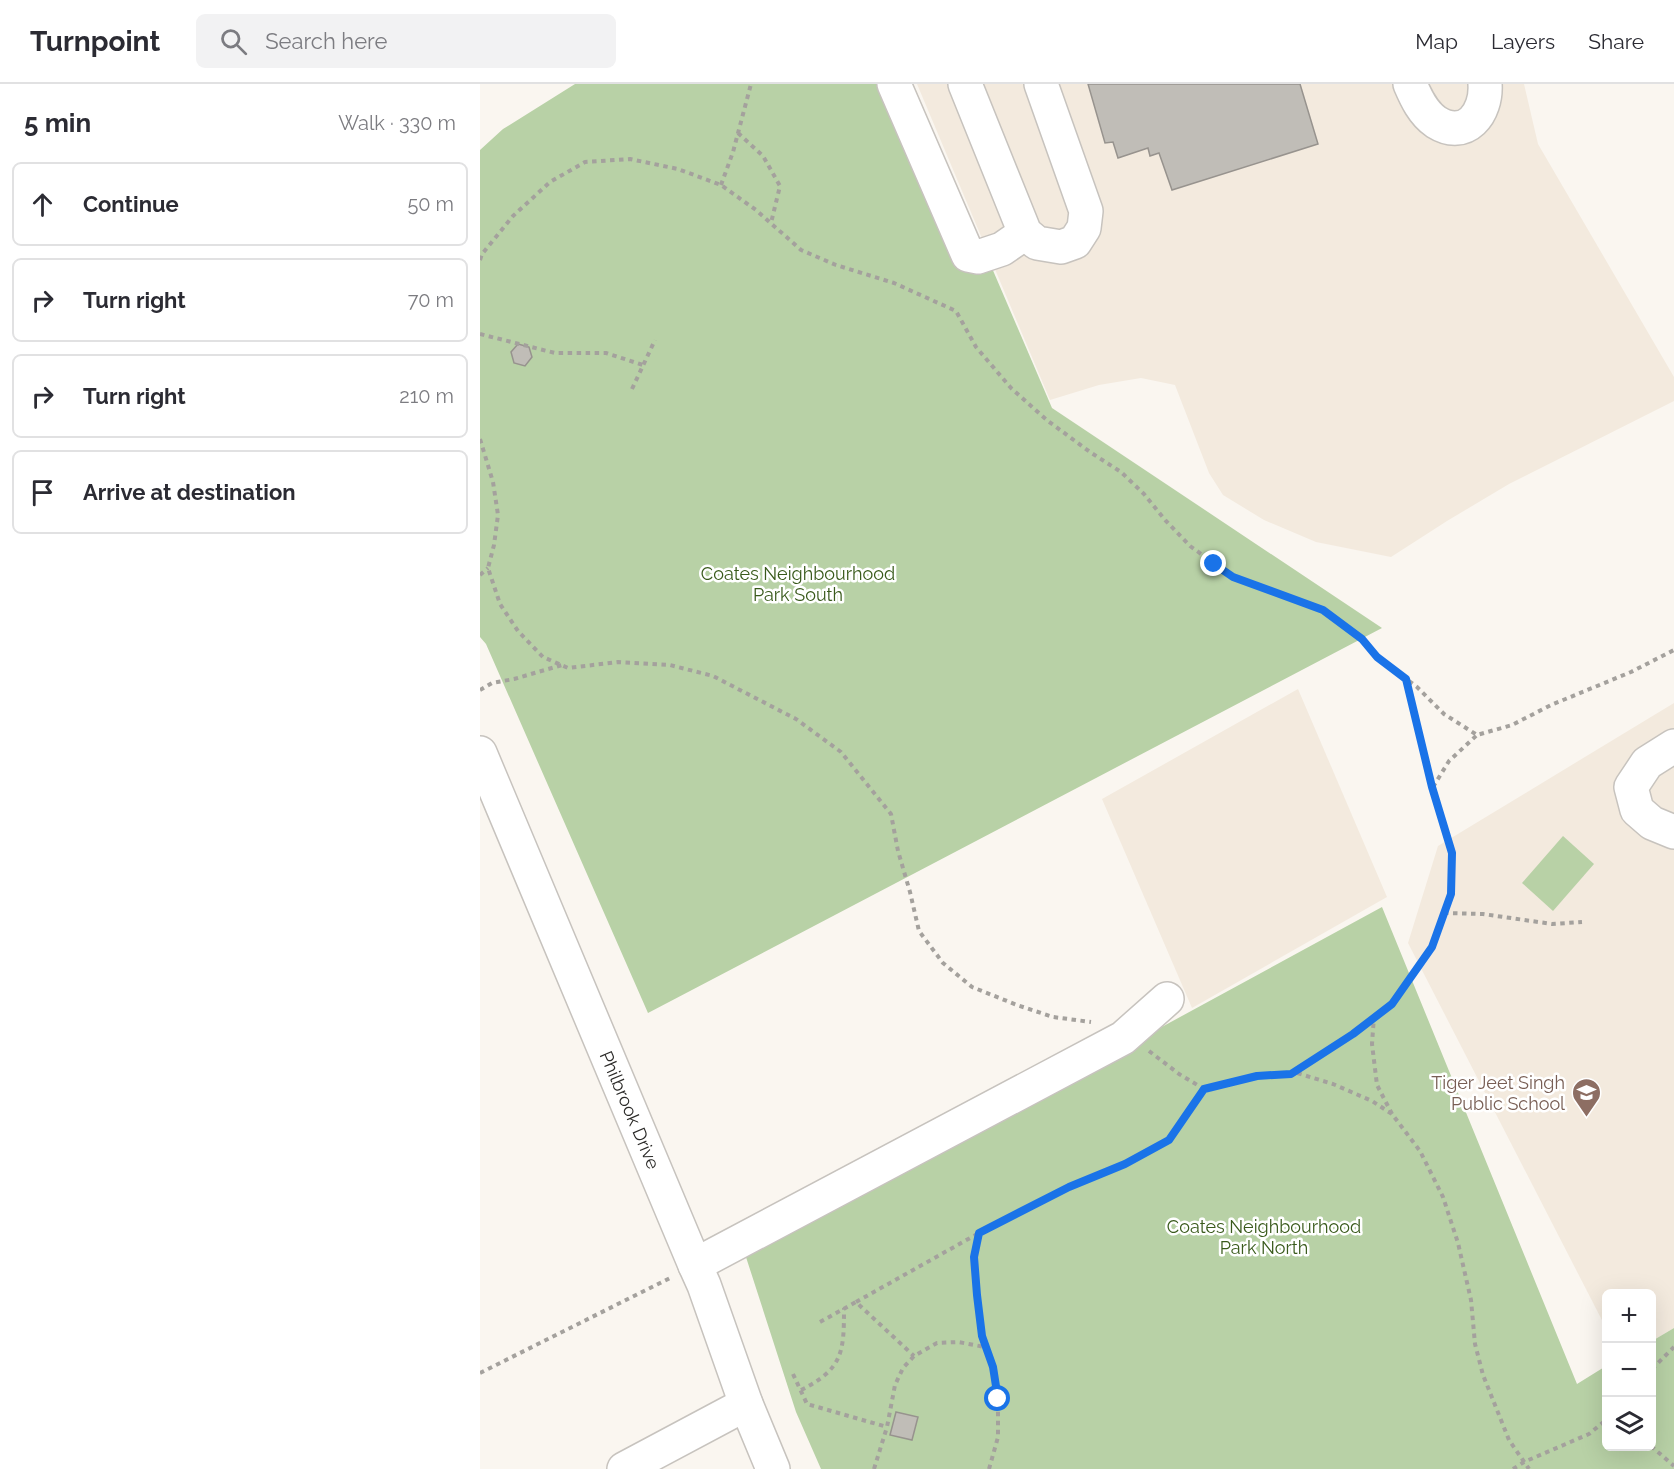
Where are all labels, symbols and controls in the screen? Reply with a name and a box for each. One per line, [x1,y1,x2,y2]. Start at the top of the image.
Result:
search box [196,14,616,68]
text: Turnpoint [30,25,160,58]
icon: search [217,25,250,58]
text: Search here [265,28,387,54]
text: Map [1415,29,1458,54]
text: Layers [1491,29,1555,54]
text: Share [1588,29,1644,54]
text: 5 min [24,108,91,138]
text: Walk · 330 m [338,111,456,135]
icon: ahead [26,188,59,221]
text: Continue [83,191,179,217]
text: 50 m [407,192,454,216]
icon: right [26,284,59,317]
text: Turn right [83,287,186,313]
text: 70 m [408,288,454,312]
icon: right [26,380,59,413]
text: Turn right [83,383,186,409]
text: 210 m [399,384,454,408]
icon: arrive [26,476,59,509]
text: Arrive at destination [83,479,296,505]
route end [1200,550,1226,576]
park label: Coates Neighbourhood Park South [701,563,895,605]
street label: Philbrook Drive [596,1048,664,1173]
place label: Tiger Jeet Singh Public School [1431,1072,1565,1114]
school or university icon: Tiger Jeet Singh Public School [1570,1076,1602,1118]
park label: Coates Neighbourhood Park North [1167,1216,1361,1258]
map controls [1602,1289,1656,1451]
button: + [1602,1289,1656,1343]
button: − [1602,1343,1656,1397]
route start [984,1385,1010,1411]
button: layers [1602,1397,1656,1451]

